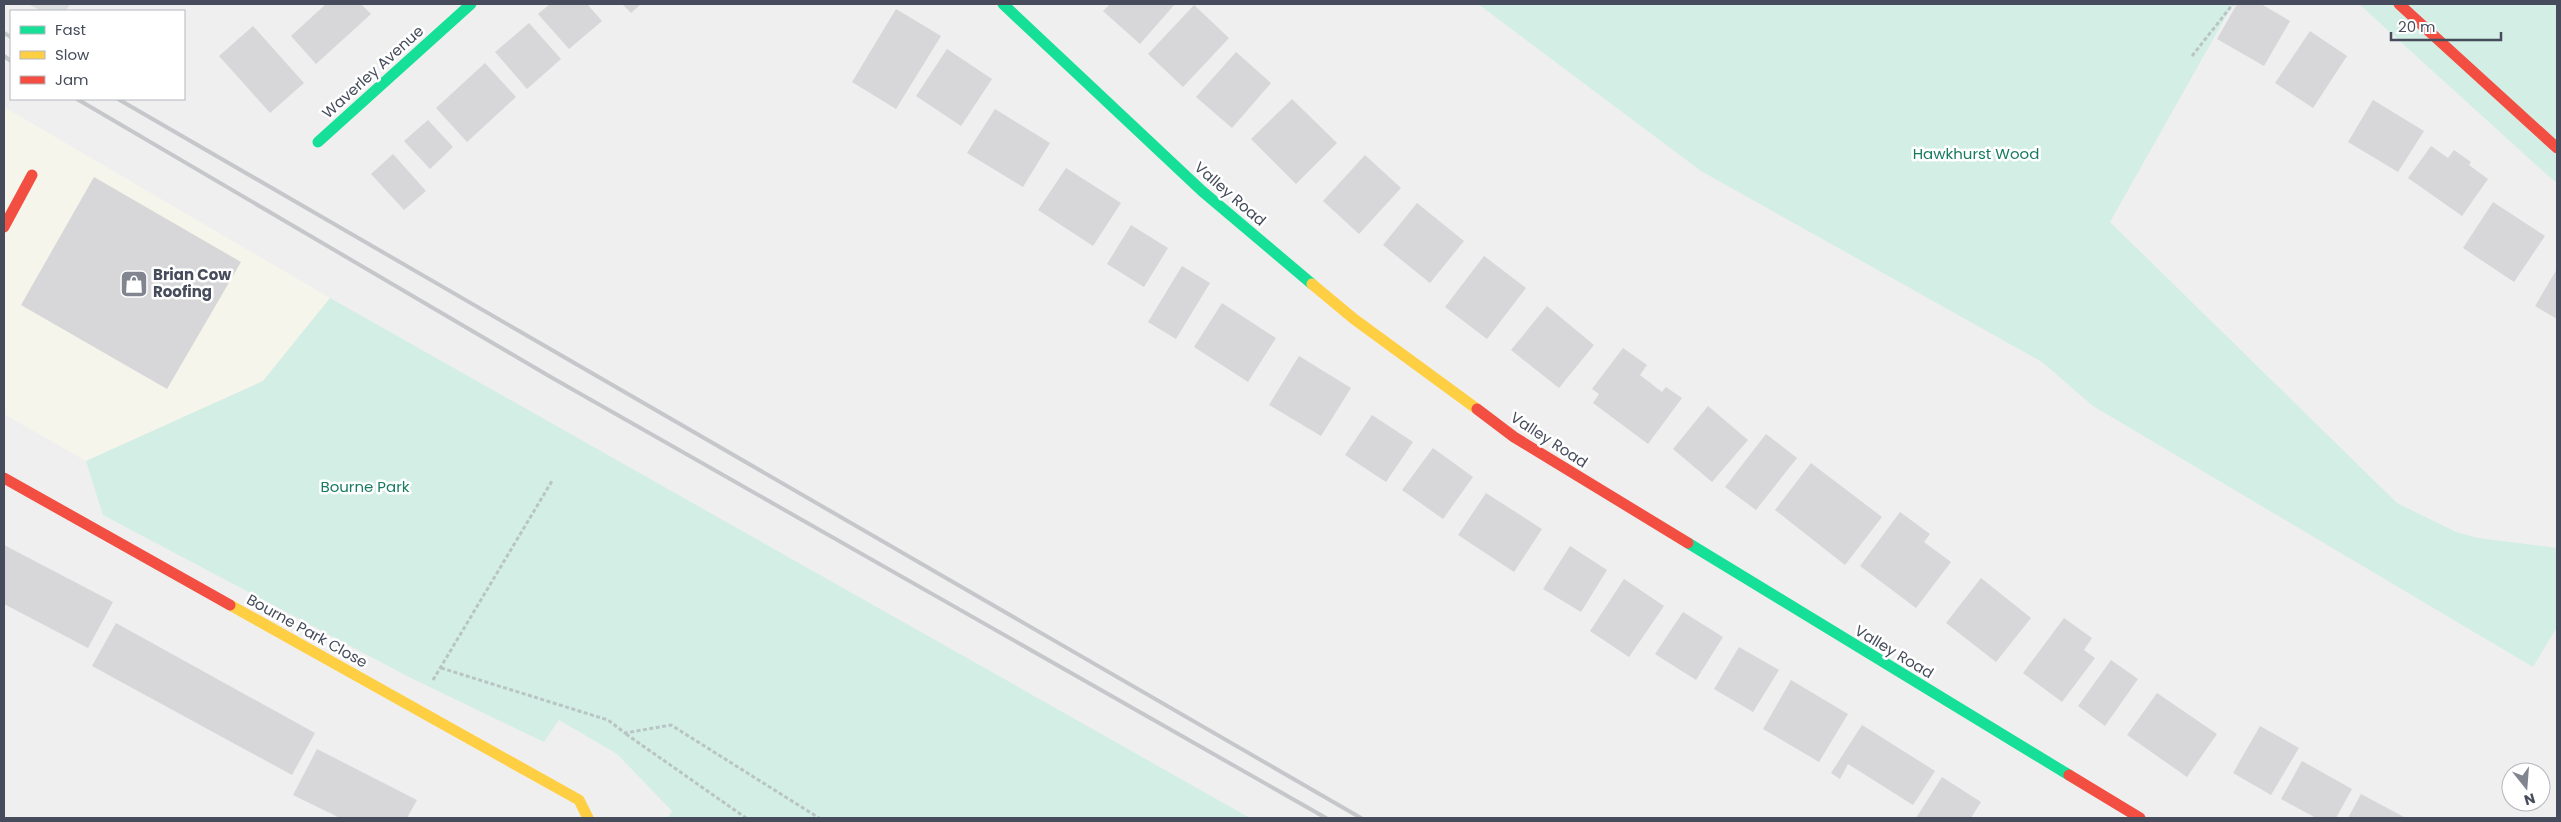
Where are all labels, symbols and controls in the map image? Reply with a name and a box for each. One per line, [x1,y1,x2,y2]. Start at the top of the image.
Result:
legend [10,10,185,100]
scale bar [2391,10,2501,42]
text: 20 m [2398,16,2436,37]
text: Fast [55,19,86,40]
street label: Waverley Avenue [317,20,428,123]
text: Slow [55,44,90,65]
text: Jam [55,69,89,90]
park label: Hawkhurst Wood [1913,143,2039,164]
street label: Valley Road [1190,157,1271,231]
place label: Brian Cow Roofing [153,264,231,302]
shop icon: Brian Cow Roofing [119,269,149,299]
street label: Valley Road [1506,407,1592,472]
park label: Bourne Park [320,476,410,497]
street label: Bourne Park Close [243,589,371,672]
street label: Valley Road [1851,620,1938,683]
north arrow [2501,762,2551,812]
text: N [2522,788,2538,811]

